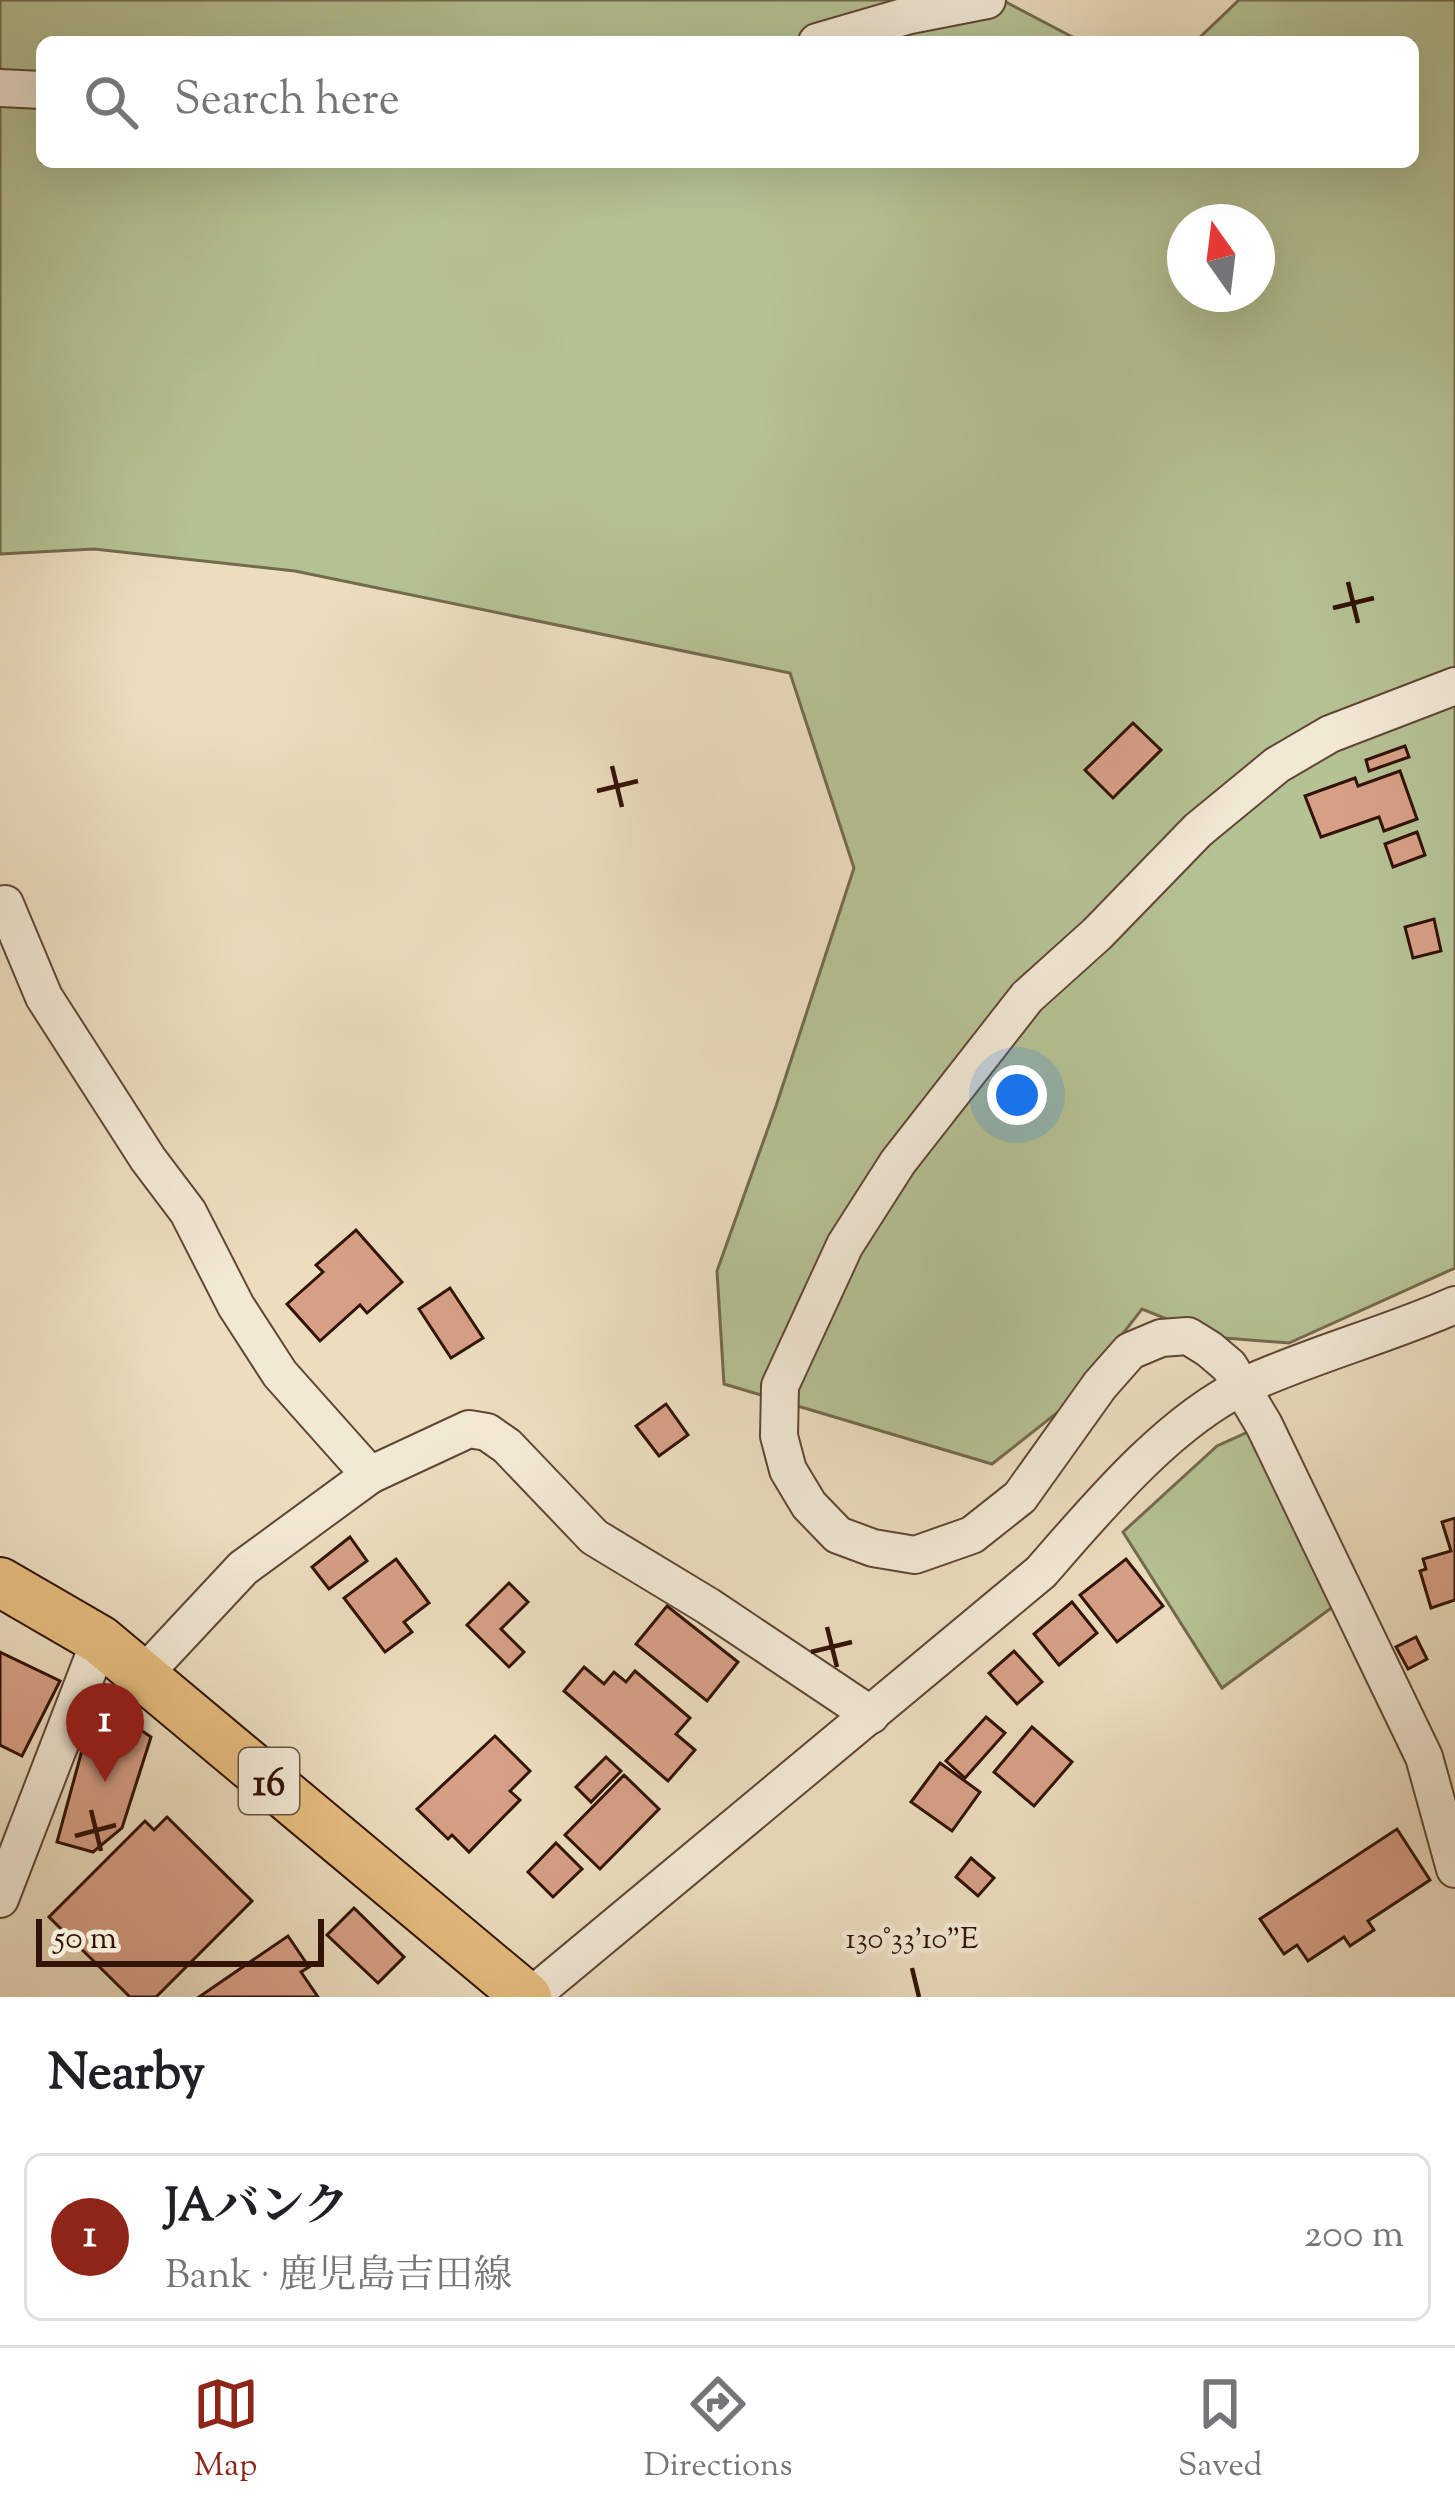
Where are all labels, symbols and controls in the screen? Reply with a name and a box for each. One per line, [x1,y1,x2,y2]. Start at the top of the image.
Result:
search box [36,36,1419,168]
icon: search [78,69,144,135]
text: Search here [174,70,400,135]
north arrow [1167,204,1275,312]
your location [987,1065,1047,1125]
pin: 1 [66,1683,144,1782]
road number: 16 [239,1748,299,1814]
scale bar [36,1913,324,1966]
text: 50 m [54,1916,117,1964]
text: 130°33'10"E [846,1919,978,1962]
text: Nearby [48,2039,205,2112]
text: JAバンク [165,2177,349,2242]
text: 1 [83,2209,97,2265]
text: 200 m [1304,2209,1404,2265]
text: Bank · 鹿児島吉田線 [165,2250,512,2306]
tab: Map [193,2371,259,2491]
tab: Directions [644,2371,793,2491]
tab: Saved [1178,2371,1262,2491]

